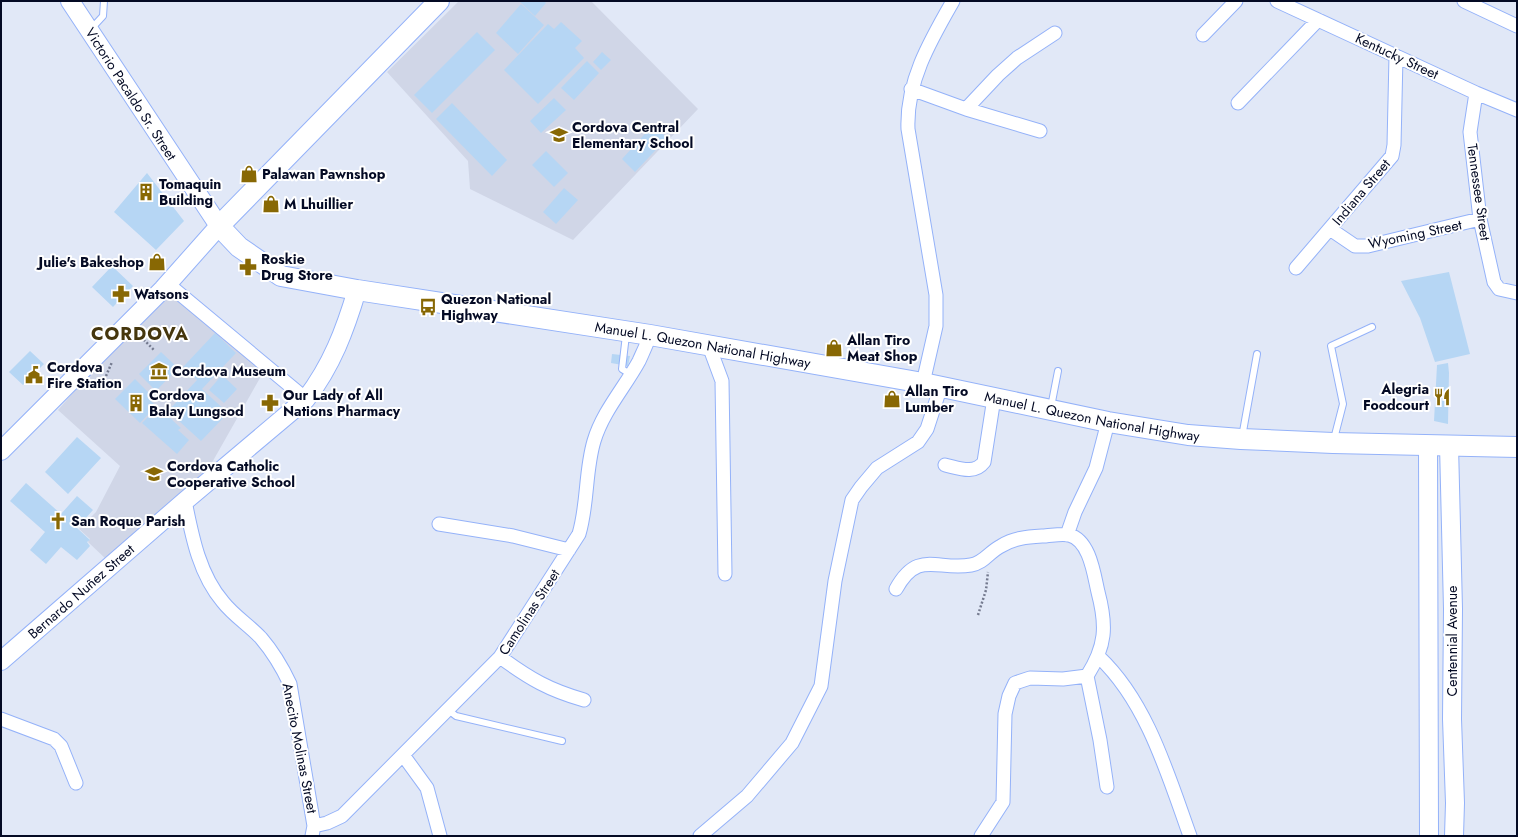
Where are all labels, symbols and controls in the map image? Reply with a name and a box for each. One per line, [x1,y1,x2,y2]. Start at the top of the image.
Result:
street label: Victorio Pacaldo Sr. Street [80,24,182,165]
street label: Kentucky Street [1352,28,1442,84]
place label: Cordova Central Elementary School [572,117,693,153]
school or university icon: Cordova Central Elementary School [549,125,569,145]
street label: Tennessee Street [1462,142,1496,242]
street label: Indiana Street [1327,154,1395,229]
shop icon: Palawan Pawnshop [239,164,259,184]
place label: Palawan Pawnshop [262,164,386,184]
place label: Tomaquin Building [159,174,221,210]
building icon: Tomaquin Building [136,182,156,202]
shop icon: M Lhuillier [261,194,281,214]
place label: M Lhuillier [284,194,353,214]
street label: Wyoming Street [1366,214,1464,254]
place label: Roskie Drug Store [261,249,333,285]
place label: Julie's Bakeshop [36,252,144,272]
shop icon: Julie's Bakeshop [147,252,167,272]
pharmacy icon: Roskie Drug Store [238,257,258,277]
pharmacy icon: Watsons [111,284,131,304]
place label: Watsons [134,284,189,304]
place label: Quezon National Highway [441,289,551,325]
bus stop icon: Quezon National Highway [418,297,438,317]
street label: Manuel L. Quezon National Highway [593,317,813,373]
district label: CORDOVA [91,321,189,347]
place label: Allan Tiro Meat Shop [846,330,918,366]
shop icon: Allan Tiro Meat Shop [824,338,844,358]
place label: Cordova Fire Station [47,357,122,393]
museum icon: Cordova Museum [149,361,169,381]
place label: Cordova Museum [172,361,286,381]
public building icon: Cordova Fire Station [24,365,44,385]
place label: Alegria Foodcourt [1363,379,1430,415]
place label: Allan Tiro Lumber [904,381,968,417]
place label: Cordova Balay Lungsod [149,385,244,421]
place label: Our Lady of All Nations Pharmacy [283,385,401,421]
street label: Manuel L. Quezon National Highway [983,386,1201,446]
restaurant icon: Alegria Foodcourt [1432,387,1452,407]
shop icon: Allan Tiro Lumber [882,389,902,409]
building icon: Cordova Balay Lungsod [126,393,146,413]
pharmacy icon: Our Lady of All Nations Pharmacy [260,393,280,413]
place label: Cordova Catholic Cooperative School [167,456,295,492]
school or university icon: Cordova Catholic Cooperative School [144,464,164,484]
church icon: San Roque Parish [48,511,68,531]
place label: San Roque Parish [71,511,186,531]
street label: Bernardo Nuñez Street [23,539,139,643]
street label: Camolinas Street [494,564,565,659]
street label: Centennial Avenue [1442,586,1462,696]
street label: Anecito Molinas Street [278,681,323,816]

